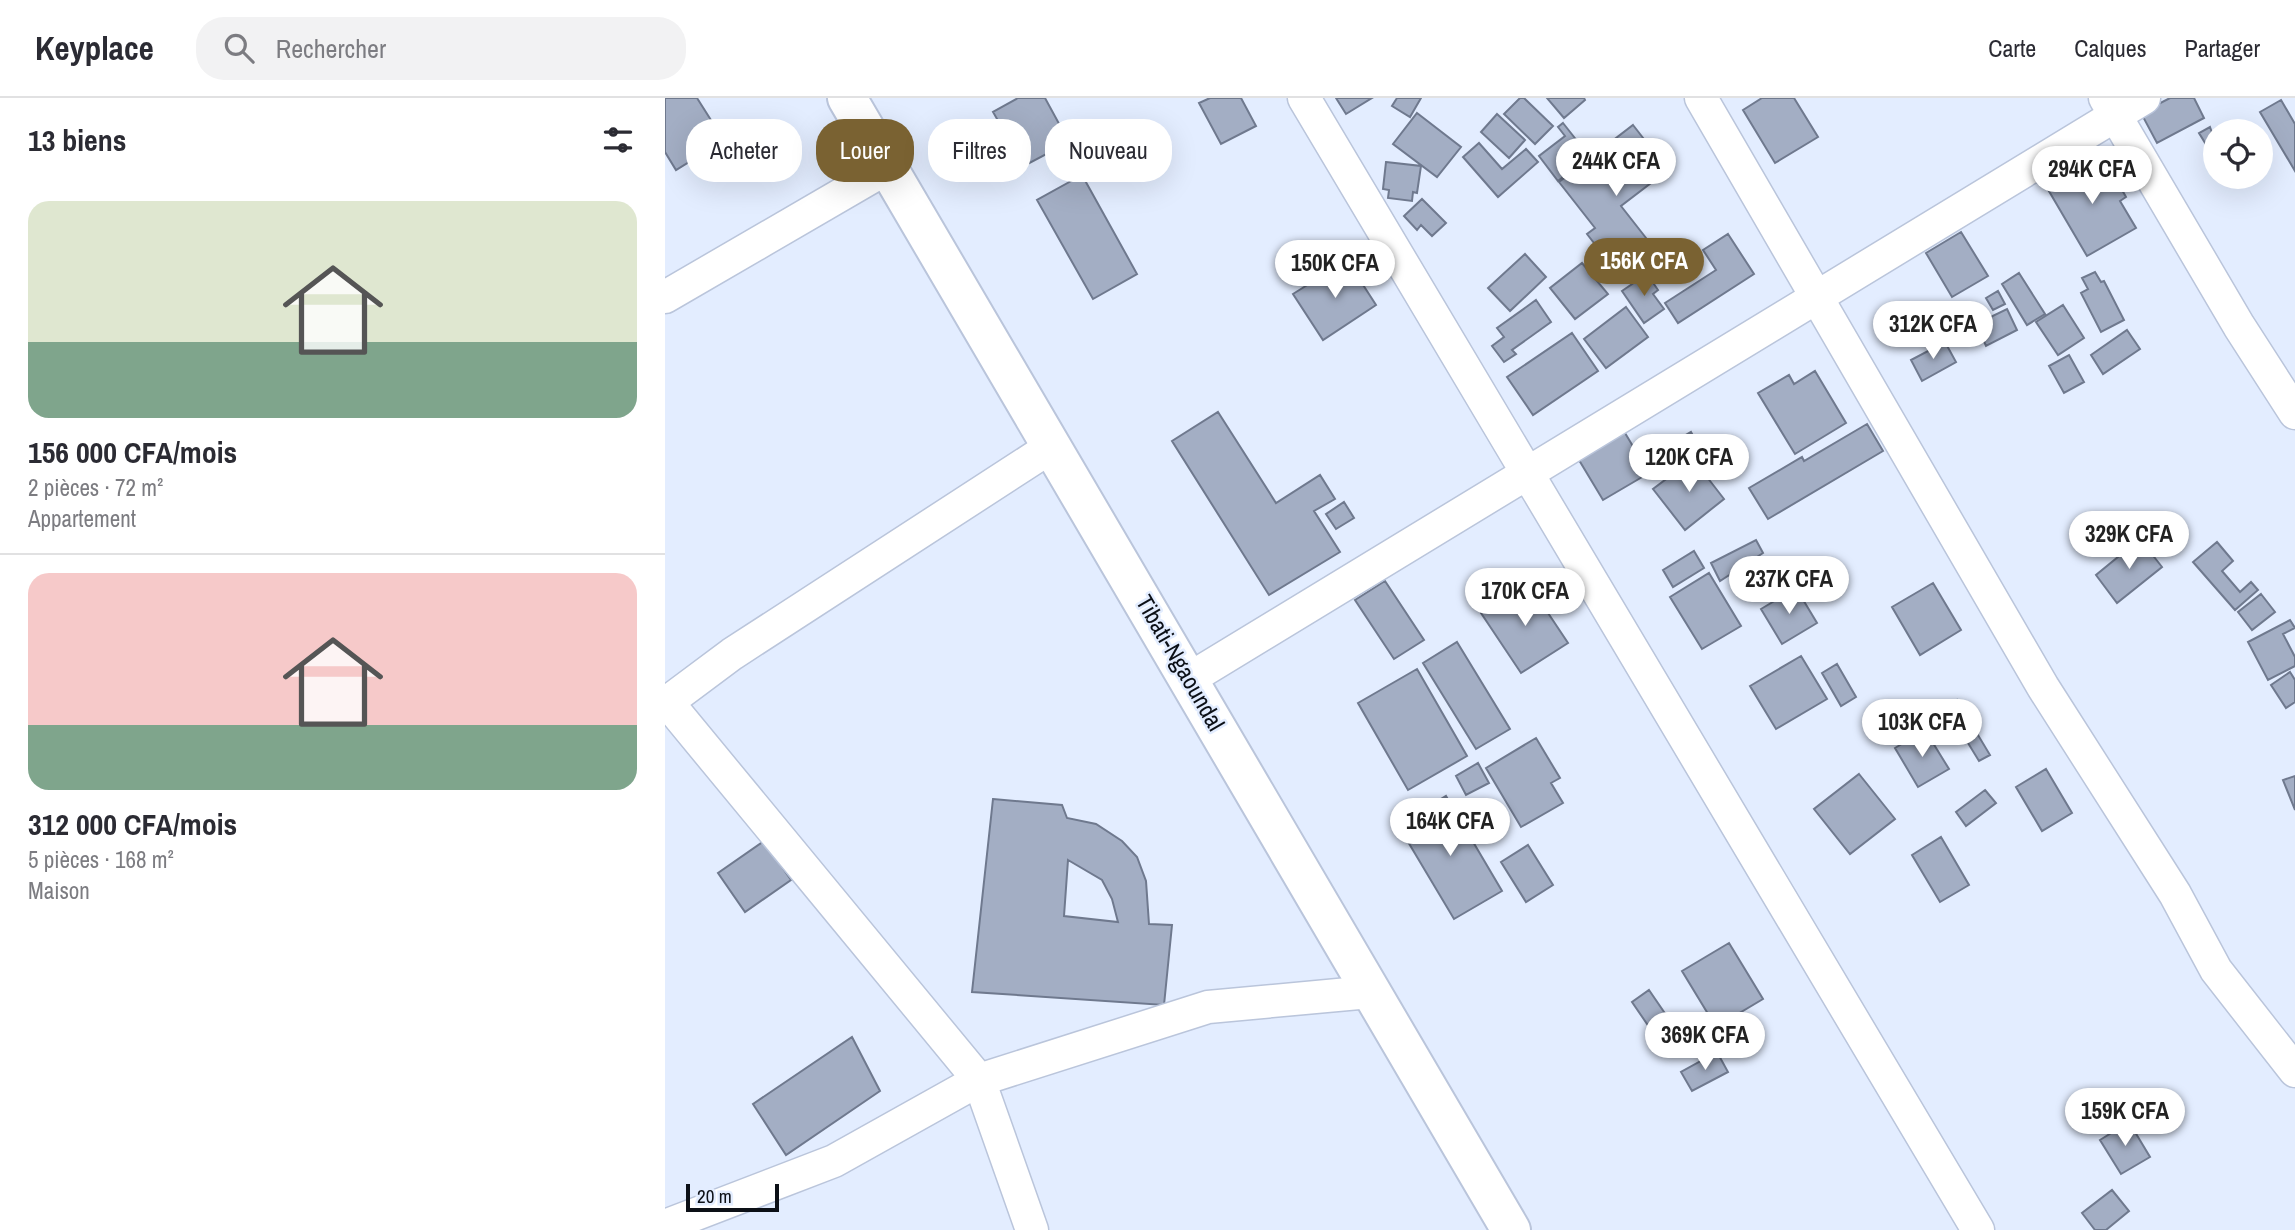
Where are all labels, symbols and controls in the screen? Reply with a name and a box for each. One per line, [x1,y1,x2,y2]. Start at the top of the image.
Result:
search box [196,17,686,80]
text: Keyplace [35,26,154,70]
icon: search [220,29,258,67]
text: Rechercher [276,31,386,66]
text: Carte [1988,32,2036,64]
text: Calques [2074,32,2147,64]
text: Partager [2185,32,2260,64]
chip: Acheter [686,119,802,182]
chip: Louer [816,119,914,182]
chip: Filtres [928,119,1031,182]
chip: Nouveau [1045,119,1172,182]
map controls [2203,119,2273,189]
button: locate [2203,119,2273,189]
text: 13 biens [28,120,126,160]
icon: filters [599,121,637,159]
pin: 244K CFA [1544,139,1688,198]
text: 244K CFA [1572,145,1660,176]
pin: 294K CFA [2020,146,2164,206]
text: 294K CFA [2048,153,2136,184]
pin: 156K CFA [1572,238,1716,298]
pin: 150K CFA [1263,240,1407,300]
text: 156K CFA [1600,245,1688,276]
icon: home [270,247,396,373]
text: 150K CFA [1291,247,1379,278]
pin: 312K CFA [1861,302,2005,361]
text: 312K CFA [1889,308,1977,339]
text: 156 000 CFA/mois [28,432,237,472]
pin: 120K CFA [1617,434,1761,494]
text: 120K CFA [1645,441,1733,472]
text: 2 pièces · 72 m² [28,472,163,503]
text: Appartement [28,503,136,534]
pin: 329K CFA [2057,512,2201,571]
text: 329K CFA [2085,518,2173,549]
pin: 237K CFA [1717,556,1861,616]
text: 237K CFA [1745,563,1833,594]
pin: 170K CFA [1453,568,1597,628]
text: 170K CFA [1481,575,1569,606]
street label: Tibati-Ngaoundal [1129,589,1233,736]
icon: home [270,619,396,745]
pin: 103K CFA [1850,700,1994,759]
text: 103K CFA [1878,706,1966,737]
pin: 164K CFA [1378,798,1522,858]
text: 312 000 CFA/mois [28,804,237,844]
text: 164K CFA [1406,805,1494,836]
text: 5 pièces · 168 m² [28,844,174,875]
text: Maison [28,875,90,906]
pin: 369K CFA [1633,1012,1777,1072]
text: 369K CFA [1661,1019,1749,1050]
pin: 159K CFA [2053,1088,2197,1148]
text: 159K CFA [2081,1095,2169,1126]
scale bar [686,1181,779,1213]
text: 20 m [697,1183,732,1209]

